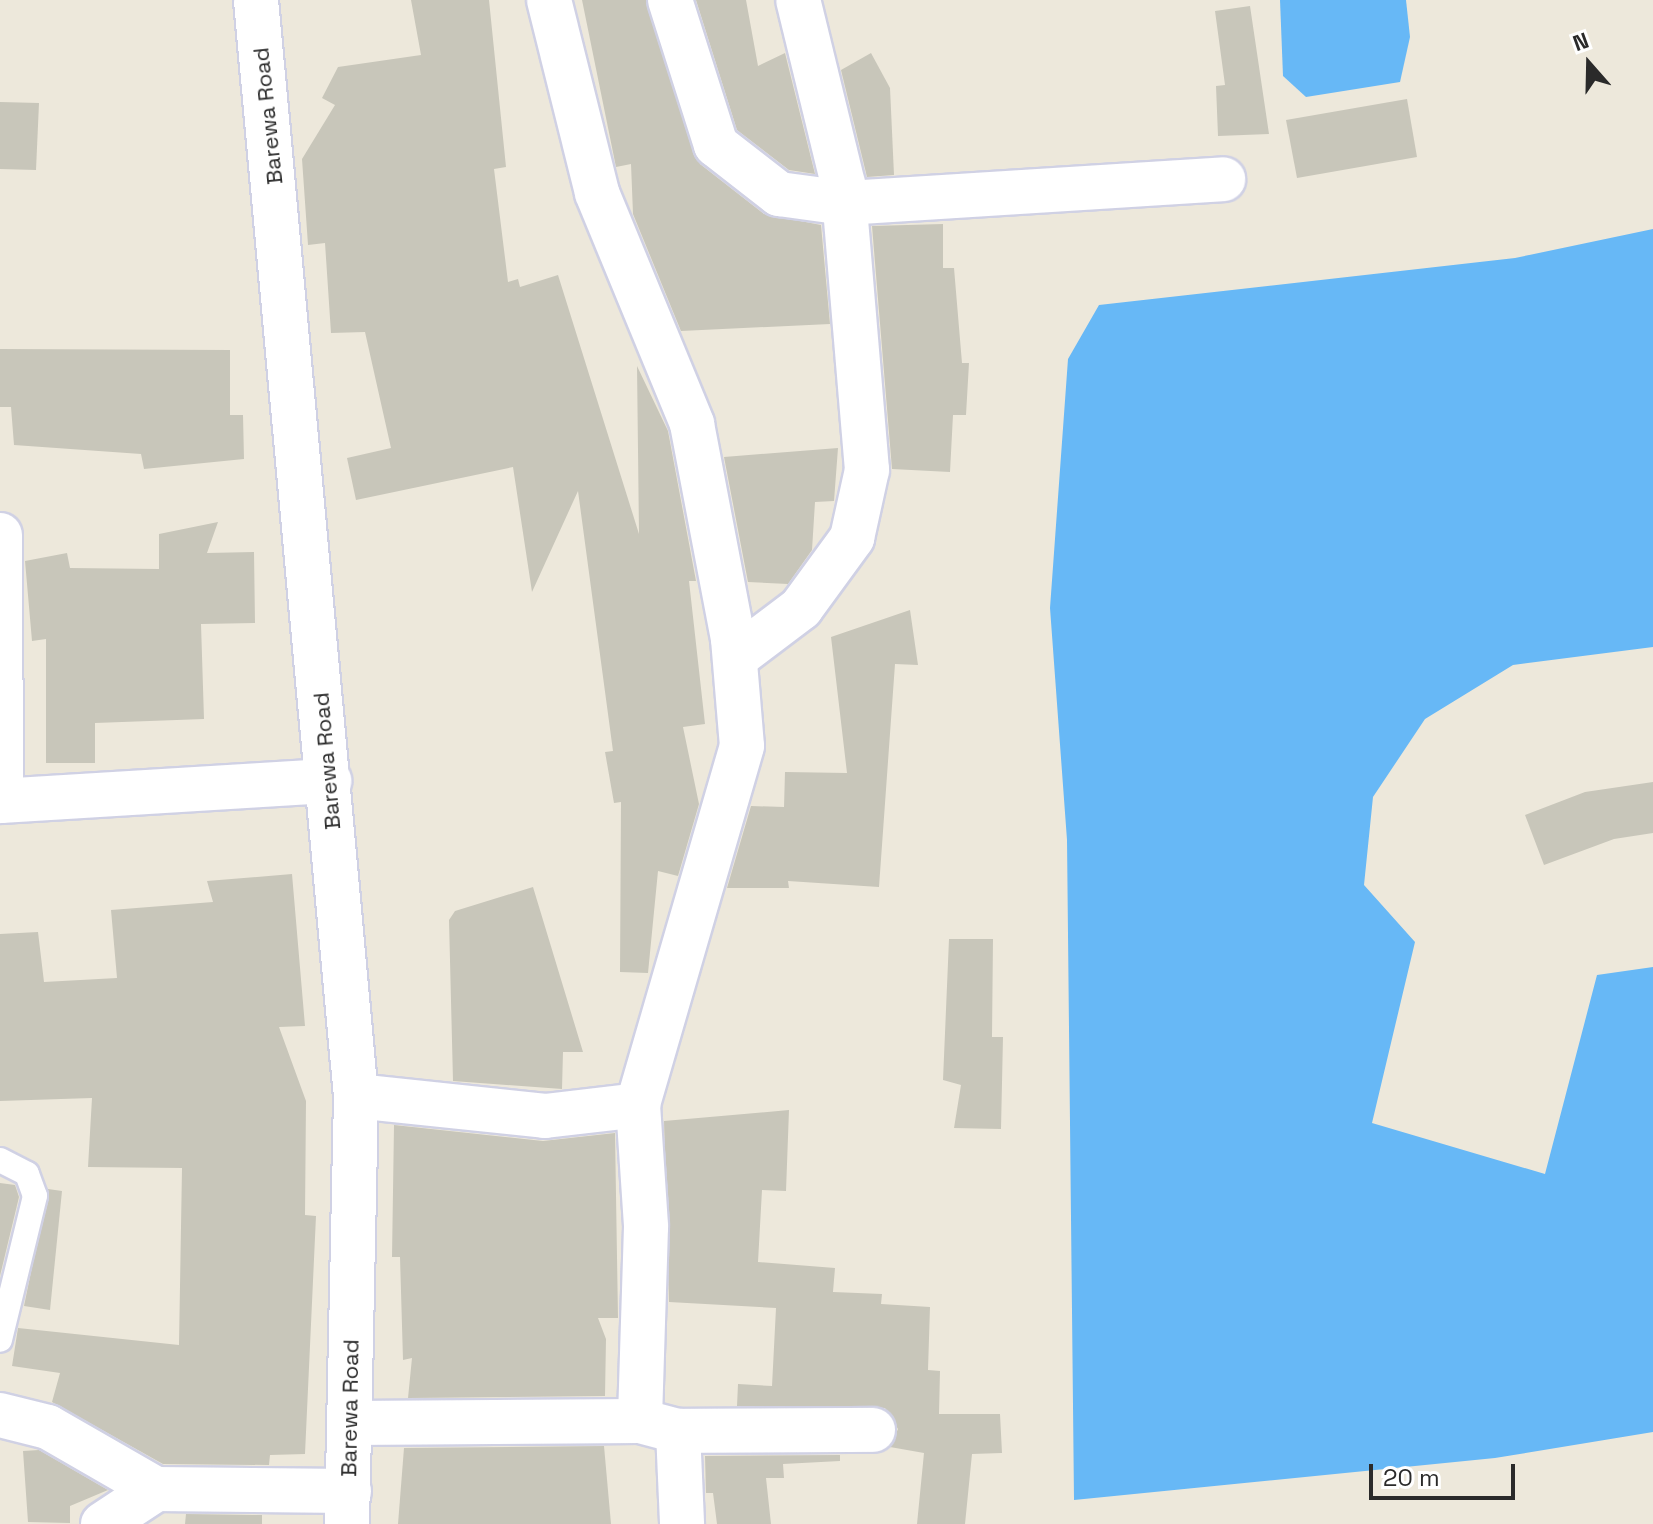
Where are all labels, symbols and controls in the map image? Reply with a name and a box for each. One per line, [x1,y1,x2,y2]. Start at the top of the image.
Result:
north arrow [1549,24,1629,104]
text: N [1569,26,1593,57]
street label: Barewa Road [248,46,288,186]
street label: Barewa Road [308,691,346,831]
street label: Barewa Road [336,1339,364,1477]
scale bar [1373,1448,1519,1498]
text: 20 m [1383,1462,1440,1493]

